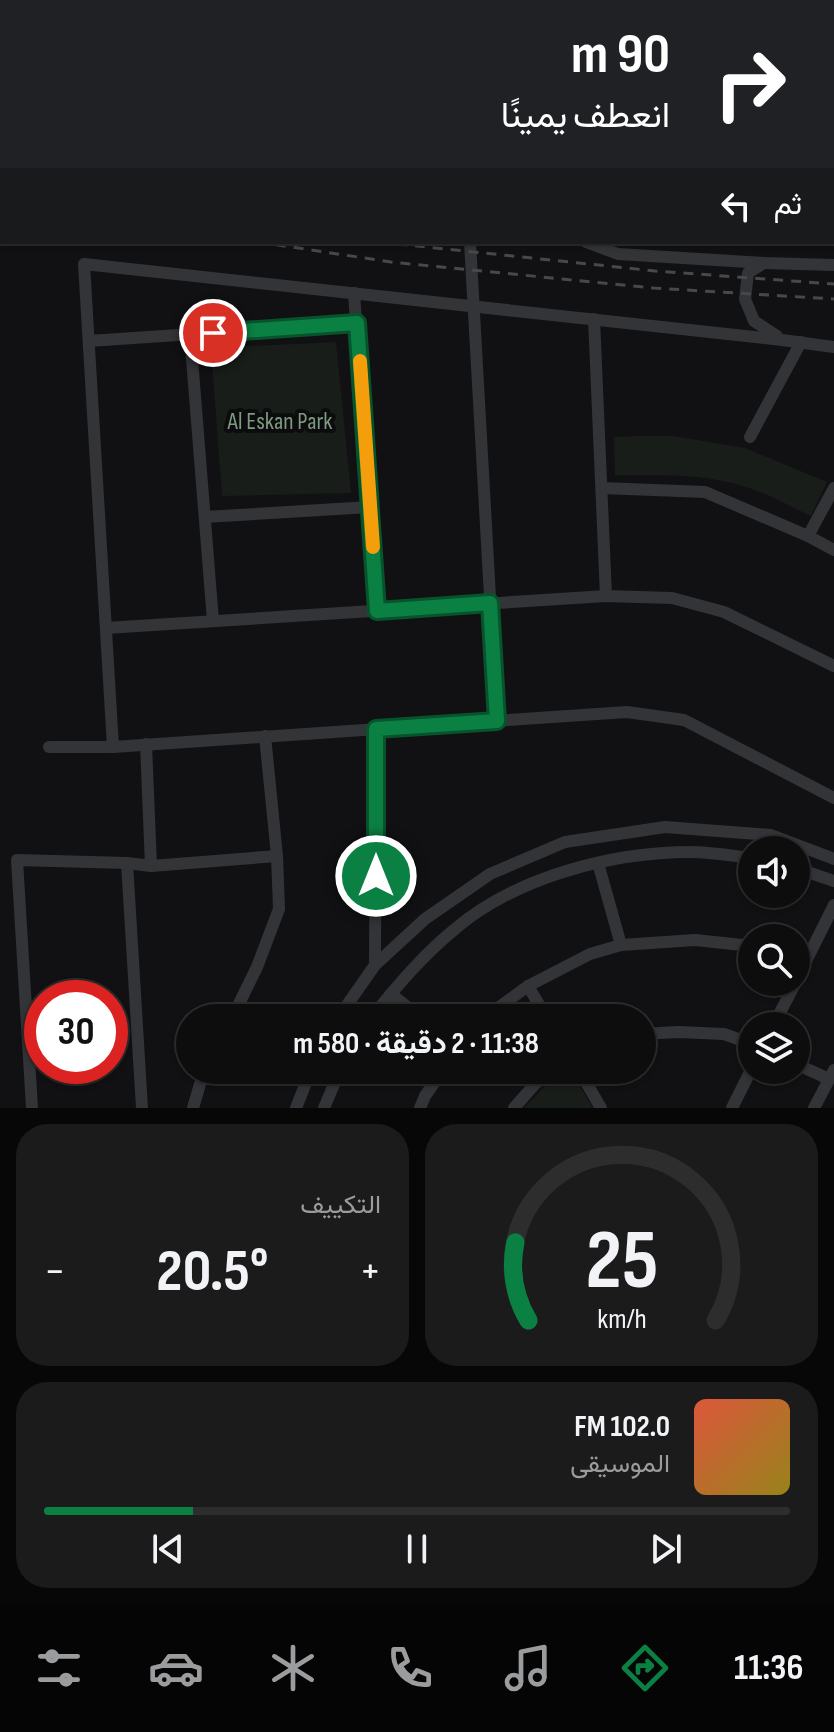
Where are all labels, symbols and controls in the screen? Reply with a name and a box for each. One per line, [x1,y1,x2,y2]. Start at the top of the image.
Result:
text: 90 m [571,22,670,89]
icon: right [698,32,802,136]
text: انعطف يمينًا [501,95,670,138]
icon: left [714,184,758,228]
text: ثم [774,187,802,223]
pin [179,299,247,367]
icon: arrive [191,311,235,355]
park label: Al Eskan Park [227,407,332,436]
position arrow [334,834,418,918]
map controls [738,836,810,1084]
button: sound [738,836,810,908]
button: search [738,924,810,996]
speed limit sign: 30 [24,980,128,1084]
button: layers [738,1012,810,1084]
text: 11:38 · 2 دقيقة · 580 m [293,1026,539,1062]
text: التكييف [300,1190,381,1221]
text: 25 [585,1212,658,1312]
text: 20.5° [156,1236,269,1308]
text: − [44,1245,66,1298]
text: + [359,1245,381,1298]
text: km/h [597,1302,646,1337]
text: 102.0 FM [574,1409,670,1445]
text: الموسيقى [570,1449,670,1480]
icon: previous [146,1527,190,1571]
icon: pause [395,1527,439,1571]
icon: next [644,1527,688,1571]
icon: filters [31,1640,87,1696]
icon: car [148,1640,204,1696]
icon: climate [265,1640,321,1696]
icon: phone [382,1640,438,1696]
icon: music [500,1640,556,1696]
icon: directions [617,1640,673,1696]
text: 11:36 [734,1647,803,1690]

